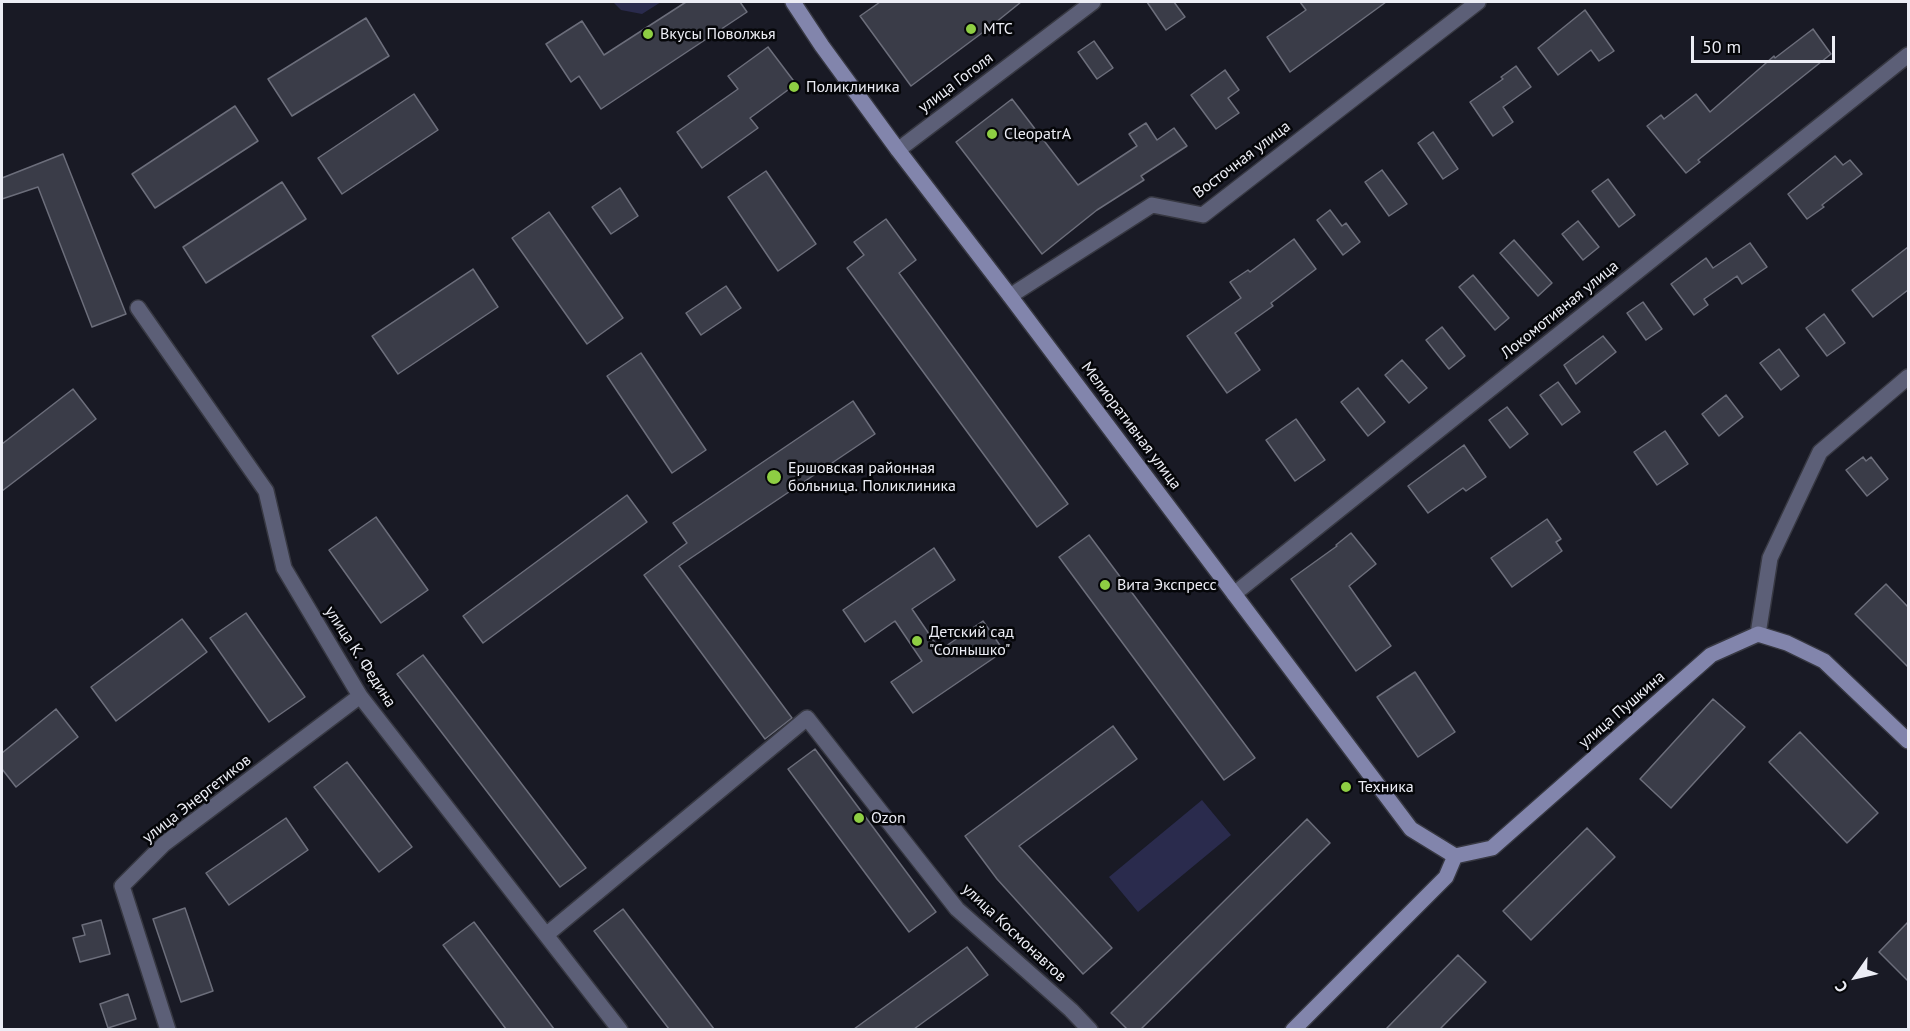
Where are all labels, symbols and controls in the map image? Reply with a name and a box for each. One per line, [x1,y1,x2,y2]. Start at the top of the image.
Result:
place label: МТС [983,19,1013,39]
marker: МТС [964,22,978,36]
place label: Вкусы Поволжья [660,24,776,44]
scale bar [1694,24,1838,62]
marker: Вкусы Поволжья [641,27,655,41]
text: 50 m [1702,35,1741,58]
street label: улица Гоголя [915,49,997,117]
place label: Поликлиника [806,77,900,97]
marker: Поликлиника [787,80,801,94]
street label: Восточная улица [1190,117,1294,203]
place label: CleopatrA [1004,124,1071,144]
marker: CleopatrA [985,127,999,141]
street label: Локомотивная улица [1497,257,1623,363]
street label: Мелиоративная улица [1077,358,1185,494]
place label: Ершовская районная больница. Поликлиника [788,458,956,496]
marker: Ершовская районная больница. Поликлиника [765,468,783,486]
place label: Вита Экспресс [1117,575,1217,595]
marker: Вита Экспресс [1098,578,1112,592]
street label: улица К. Федина [320,603,400,711]
place label: Детский сад "Солнышко" [929,622,1014,660]
marker: Детский сад "Солнышко" [910,634,924,648]
street label: улица Пушкина [1575,667,1669,753]
street label: улица Энергетиков [139,751,255,847]
place label: Техника [1358,777,1414,797]
marker: Техника [1339,780,1353,794]
place label: Ozon [871,808,906,828]
marker: Ozon [852,811,866,825]
street label: улица Космонавтов [958,880,1070,986]
north arrow [1826,947,1886,1007]
text: С [1830,978,1852,996]

